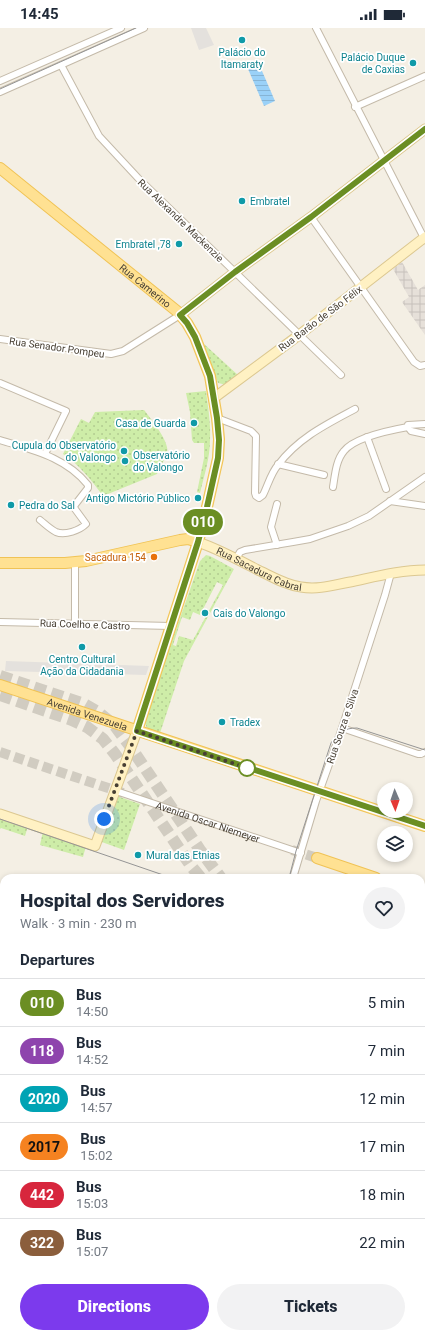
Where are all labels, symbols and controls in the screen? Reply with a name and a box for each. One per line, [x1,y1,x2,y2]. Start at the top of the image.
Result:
text: 14:45 [20,5,59,23]
marker: Palácio do Itamaraty [237,35,247,45]
place label: Palácio do Itamaraty [219,47,266,70]
place label: Palácio Duque de Caxias [341,52,405,75]
marker: Palácio Duque de Caxias [408,58,418,68]
street label: Rua Alexandre Mackenzie [136,177,226,264]
marker: Embratel [237,196,247,206]
place label: Embratel [250,196,290,207]
place label: Embratel ,78 [116,239,171,250]
marker: Embratel ,78 [174,239,184,249]
street label: Rua Camerino [117,262,173,310]
street label: Rua Barão de São Félix [276,283,364,353]
street label: Rua Senador Pompeu [9,335,105,360]
place label: Casa de Guarda [115,418,186,429]
marker: Casa de Guarda [189,418,199,428]
place label: Cupula do Observatório do Valongo [12,440,116,463]
marker: Cupula do Observatório do Valongo [119,446,129,456]
place label: Observatório do Valongo [133,450,190,473]
marker: Observatório do Valongo [120,456,130,466]
place label: Antigo Mictório Público [86,493,190,504]
marker: Antigo Mictório Público [193,493,203,503]
marker: Pedra do Sal [6,500,16,510]
place label: Pedra do Sal [19,500,75,511]
line badge: 010 [180,509,226,535]
text: 010 [191,514,215,530]
street label: Rua Sacadura Cabral [215,545,302,593]
place label: Sacadura 154 [85,552,146,563]
marker: Sacadura 154 [149,552,159,562]
marker: Cais do Valongo [200,608,210,618]
place label: Cais do Valongo [213,608,286,619]
street label: Rua Coelho e Castro [40,617,131,632]
marker: Centro Cultural Ação da Cidadania [77,642,87,652]
place label: Centro Cultural Ação da Cidadania [40,654,124,677]
street label: Rua Souza e Silva [325,687,360,765]
street label: Avenida Venezuela [46,696,129,733]
marker: Tradex [217,717,227,727]
place label: Tradex [230,717,260,728]
unlabelled marker [238,759,256,777]
north arrow [377,782,413,818]
map controls [377,782,413,862]
street label: Avenida Oscar Niemeyer [154,800,262,845]
your location [94,809,114,829]
button: layers [377,826,413,862]
marker: Mural das Etnias [133,850,143,860]
place label: Mural das Etnias [146,850,220,861]
button: heart [363,887,405,929]
text: Hospital dos Servidores [20,889,225,912]
text: Walk · 3 min · 230 m [20,916,137,931]
text: Departures [20,951,95,969]
text: Bus [76,986,102,1004]
text: 5 min [368,994,405,1012]
text: 010 [30,995,54,1011]
text: 14:50 [76,1004,108,1019]
text: Bus [76,1034,102,1052]
text: 7 min [368,1042,405,1060]
text: 118 [30,1043,54,1059]
text: 14:52 [76,1052,108,1067]
text: Bus [80,1082,106,1100]
text: 12 min [359,1090,405,1108]
text: 2020 [28,1091,60,1107]
text: 14:57 [80,1100,113,1115]
text: Bus [80,1130,106,1148]
text: 17 min [359,1138,405,1156]
text: 2017 [28,1139,60,1155]
text: 15:02 [80,1148,113,1163]
text: Bus [76,1178,102,1196]
text: 18 min [359,1186,405,1204]
text: 442 [30,1187,54,1203]
text: 15:03 [76,1196,108,1211]
text: Bus [76,1226,102,1244]
text: 22 min [359,1234,405,1252]
text: 322 [30,1235,54,1251]
text: 15:07 [76,1244,108,1259]
button: Directions [20,1284,209,1330]
button: Tickets [217,1284,405,1330]

